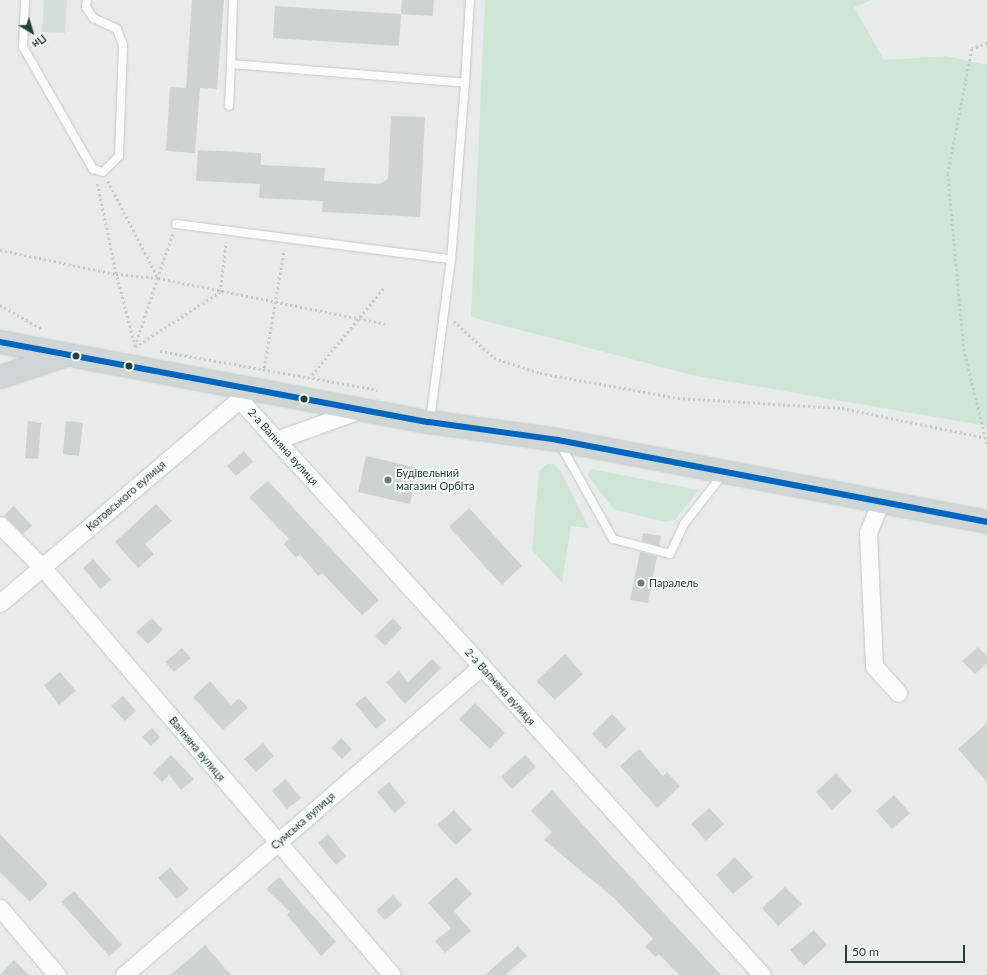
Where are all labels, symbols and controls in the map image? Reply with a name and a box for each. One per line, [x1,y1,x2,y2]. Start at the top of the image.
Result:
north arrow [12,12,52,52]
text: Пн [30,32,49,51]
unlabelled marker [71,351,81,361]
unlabelled marker [124,361,134,371]
unlabelled marker [299,394,309,404]
street label: 2-а Вапняна вулиця [245,406,321,488]
street label: Котовського вулиця [84,458,168,534]
place label: Будівельний магазин Орбіта [396,467,474,493]
marker: Будівельний магазин Орбіта [383,475,393,485]
place label: Паралель [649,576,698,590]
marker: Паралель [636,578,646,588]
street label: 2-а Вапняна вулиця [462,646,538,728]
street label: Вапняна вулиця [166,714,228,784]
street label: Сумська вулиця [268,790,338,852]
scale bar [847,937,967,963]
text: 50 m [852,944,879,959]

